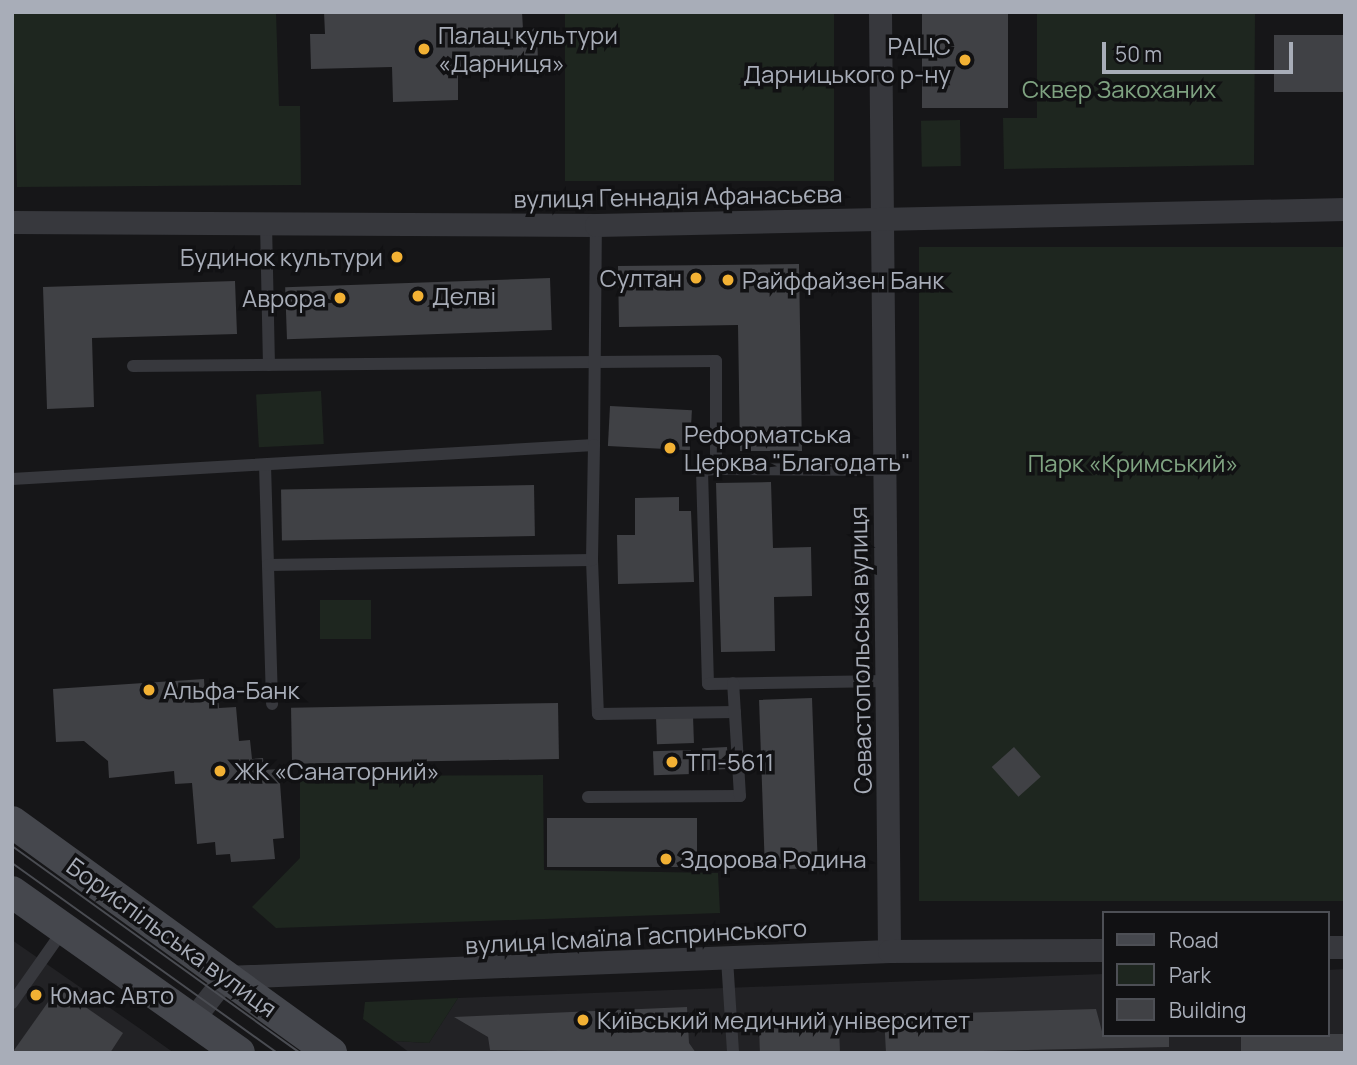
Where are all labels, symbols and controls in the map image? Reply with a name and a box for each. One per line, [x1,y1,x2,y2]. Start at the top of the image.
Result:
place label: Палац культури «Дарниця» [438,21,618,77]
scale bar [1105,28,1296,72]
place label: РАЦС Дарницького р-ну [743,32,951,88]
text: 50 m [1115,40,1162,68]
marker: Палац культури «Дарниця» [416,41,432,57]
marker: РАЦС Дарницького р-ну [957,52,973,68]
park label: Сквер Закоханих [1022,75,1216,103]
street label: вулиця Геннадія Афанасьєва [513,179,843,213]
place label: Будинок культури [180,243,383,271]
marker: Будинок культури [389,249,405,265]
place label: Султан [600,264,682,292]
place label: Райффайзен Банк [742,266,944,294]
marker: Султан [688,270,704,286]
marker: Райффайзен Банк [720,272,736,288]
place label: Делві [432,282,496,310]
place label: Аврора [242,284,326,312]
marker: Делві [410,288,426,304]
marker: Аврора [332,290,348,306]
place label: Реформатська Церква "Благодать" [684,420,911,476]
marker: Реформатська Церква "Благодать" [662,440,678,456]
park label: Парк «Кримський» [1028,449,1238,477]
street label: Севастопольська вулиця [843,506,877,794]
place label: Альфа-Банк [163,676,299,704]
marker: Альфа-Банк [141,682,157,698]
place label: ТП-5611 [686,748,774,776]
marker: ТП-5611 [664,754,680,770]
place label: ЖК «Санаторний» [234,757,440,785]
marker: ЖК «Санаторний» [212,763,228,779]
place label: Здорова Родина [680,845,866,873]
street label: Бориспільська вулиця [61,851,283,1023]
marker: Здорова Родина [658,851,674,867]
legend [1102,911,1329,1037]
street label: вулиця Ісмаїла Гаспринського [464,913,808,959]
text: Road [1169,926,1219,954]
text: Park [1169,961,1211,989]
place label: Юмас Авто [50,981,174,1009]
marker: Юмас Авто [28,987,44,1003]
text: Building [1169,996,1246,1024]
place label: Київський медичний університет [597,1006,970,1034]
marker: Київський медичний університет [575,1012,591,1028]

